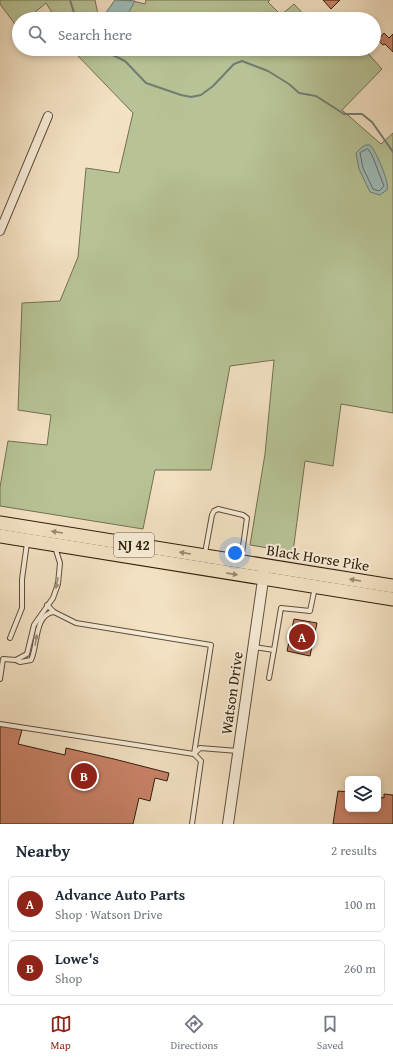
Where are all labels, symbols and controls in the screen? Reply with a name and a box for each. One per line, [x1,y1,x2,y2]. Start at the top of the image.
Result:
search box [12,12,381,56]
icon: search [26,23,48,45]
text: Search here [58,24,132,45]
one-way arrow [51,529,63,535]
road number: NJ 42 [114,533,154,557]
street label: Black Horse Pike [265,539,371,576]
your location [225,543,245,563]
one-way arrow [179,549,191,555]
one-way arrow [226,571,238,577]
one-way arrow [54,577,60,589]
one-way arrow [348,577,361,583]
pin: A [289,622,315,652]
one-way arrow [33,634,39,646]
street label: Watson Drive [215,650,248,736]
pin: B [71,761,97,791]
map controls [345,776,381,812]
button: layers [345,776,381,812]
text: Nearby [16,838,70,863]
text: 2 results [331,841,377,860]
text: Advance Auto Parts [55,884,185,905]
text: A [26,895,34,914]
text: 100 m [344,895,376,914]
text: Shop · Watson Drive [55,905,163,924]
text: Lowe's [55,948,99,969]
text: B [26,959,34,978]
text: 260 m [344,959,376,978]
text: Shop [55,969,82,988]
tab: Map [50,1013,72,1053]
tab: Directions [171,1013,218,1053]
tab: Saved [317,1013,343,1053]

